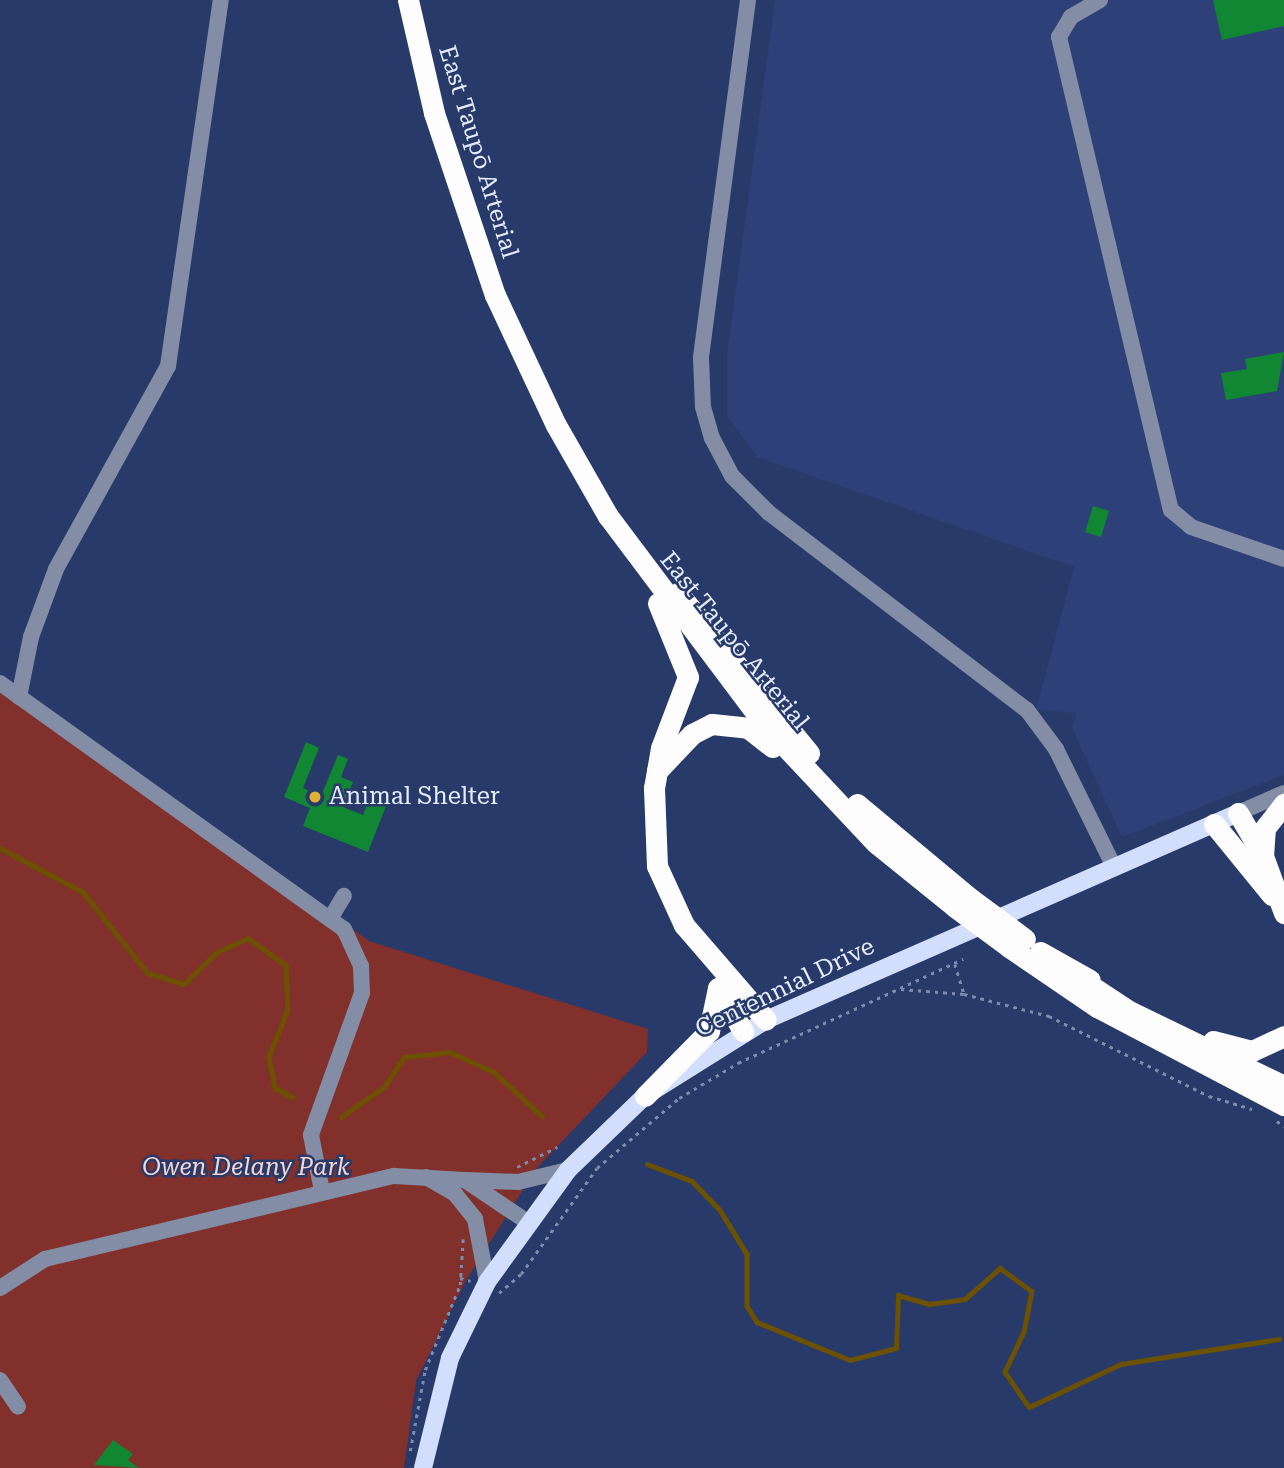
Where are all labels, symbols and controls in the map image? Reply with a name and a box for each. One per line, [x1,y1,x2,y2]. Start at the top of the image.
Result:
street label: East Taupō Arterial [432,42,524,262]
street label: East Taupō Arterial [653,546,815,736]
place label: Animal Shelter [329,783,500,811]
marker: Animal Shelter [307,789,323,805]
street label: Centennial Drive [691,932,879,1044]
park label: Owen Delany Park [142,1154,350,1182]

